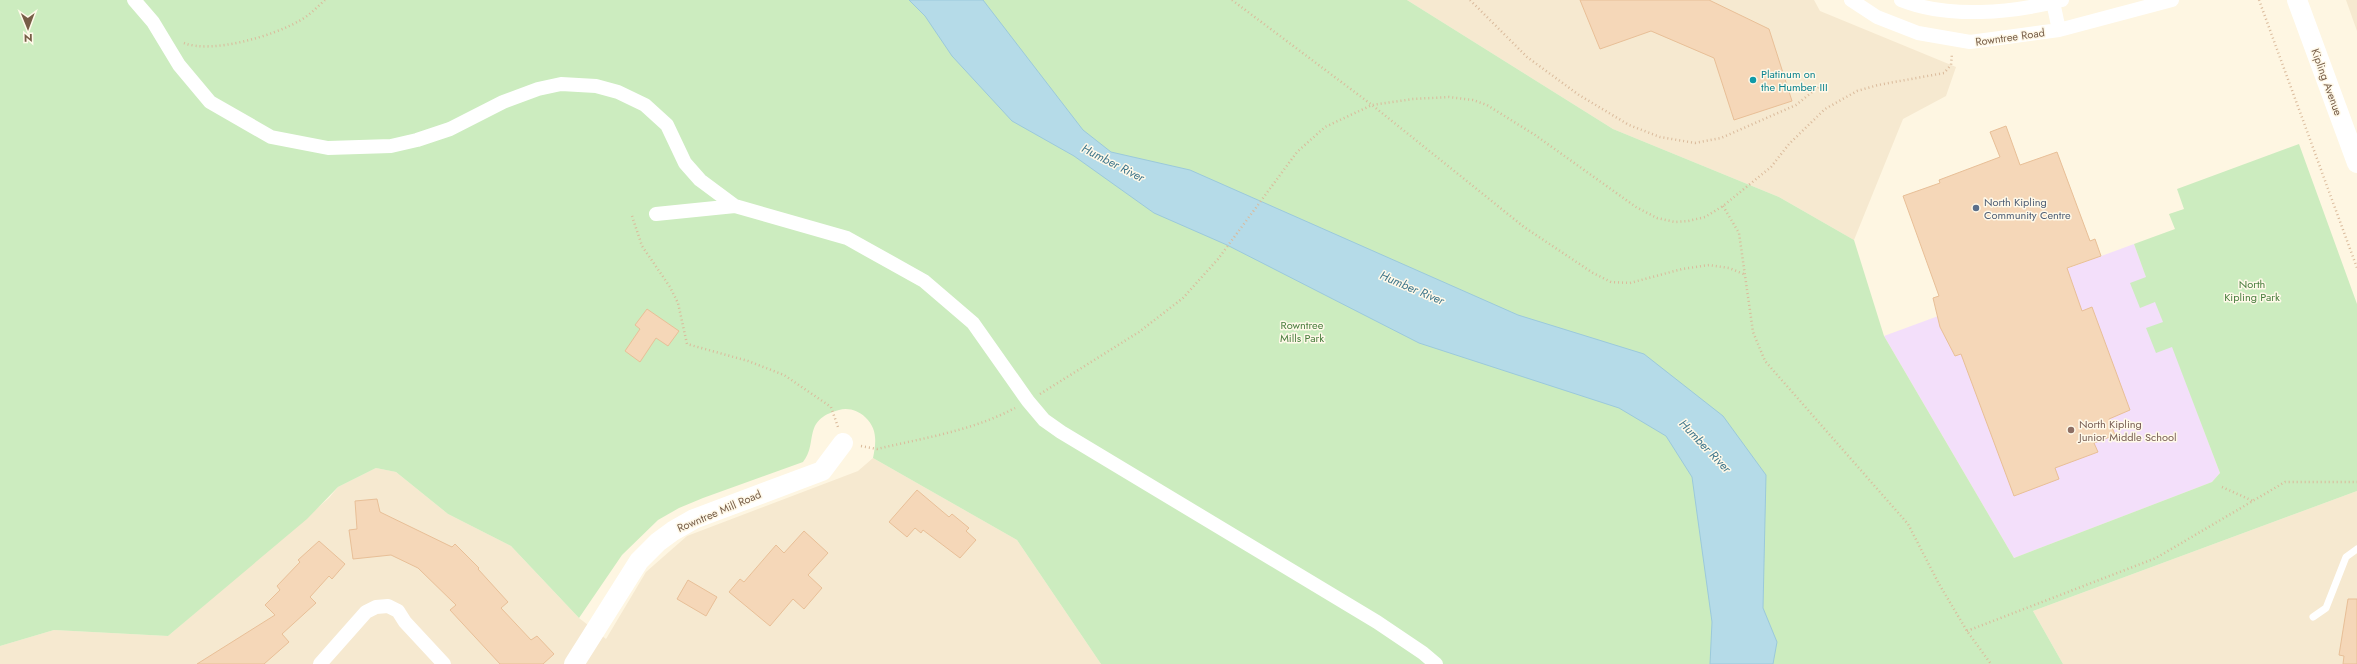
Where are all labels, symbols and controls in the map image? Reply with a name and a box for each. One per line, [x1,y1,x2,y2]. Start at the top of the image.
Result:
north arrow [8,8,48,48]
street label: Rowntree Road [1974,24,2046,50]
text: N [24,30,33,46]
street label: Kipling Avenue [2307,46,2347,118]
place label: Platinum on the Humber III [1761,66,1828,95]
marker: Platinum on the Humber III [1748,75,1758,85]
water label: Humber River [1079,139,1148,187]
place label: North Kipling Community Centre [1984,194,2071,223]
marker: North Kipling Community Centre [1971,203,1981,213]
water label: Humber River [1377,266,1448,310]
park label: North Kipling Park [2224,276,2280,305]
park label: Rowntree Mills Park [1280,317,1324,346]
water label: Humber River [1675,415,1736,478]
place label: North Kipling Junior Middle School [2077,416,2177,445]
marker: North Kipling Junior Middle School [2066,425,2076,435]
street label: Rowntree Mill Road [674,486,764,536]

